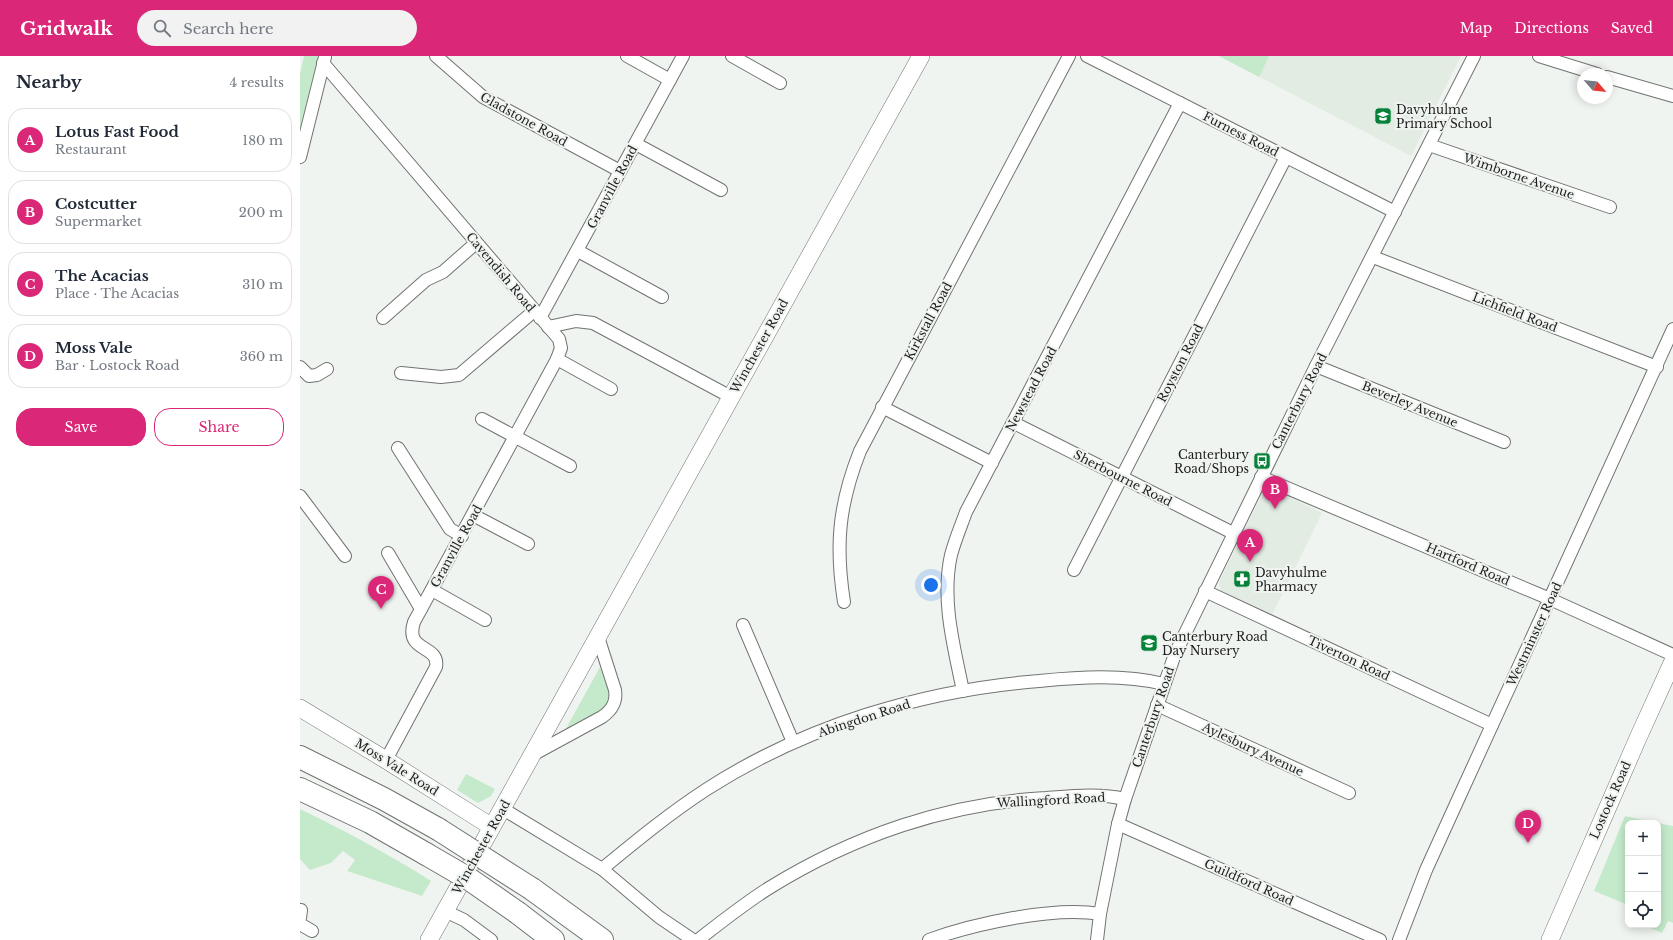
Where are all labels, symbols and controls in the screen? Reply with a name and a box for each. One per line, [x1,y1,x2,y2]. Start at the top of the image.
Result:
search box [137,10,417,46]
text: Gridwalk [20,17,113,40]
icon: search [151,17,173,39]
text: Search here [183,19,274,38]
text: Map [1460,19,1492,37]
text: Directions [1514,19,1589,37]
text: Saved [1611,19,1653,37]
north arrow [1577,68,1613,104]
text: Nearby [16,72,82,93]
text: 4 results [230,74,284,91]
street label: Gladstone Road [478,89,570,149]
place label: Davyhulme Primary School [1396,102,1492,131]
school or university icon: Davyhulme Primary School [1373,106,1393,126]
street label: Furness Road [1201,108,1281,160]
text: Lotus Fast Food [55,122,179,141]
text: A [25,132,35,149]
text: 180 m [242,132,283,149]
text: Restaurant [55,141,127,158]
street label: Granville Road [584,143,640,231]
street label: Wimborne Avenue [1461,150,1576,202]
text: Costcutter [55,194,137,213]
text: B [25,204,35,221]
text: 200 m [239,204,283,221]
text: Supermarket [55,213,142,230]
street label: Cavendish Road [463,229,539,315]
text: The Acacias [55,266,149,285]
text: C [25,276,35,293]
text: 310 m [242,276,283,293]
street label: Kirkstall Road [901,279,955,363]
text: Place · The Acacias [55,285,179,302]
street label: Lichfield Road [1470,289,1560,335]
street label: Winchester Road [726,296,791,397]
street label: Royston Road [1154,321,1206,405]
text: Moss Vale [55,338,132,357]
street label: Newstead Road [1002,344,1060,434]
text: D [24,348,36,365]
text: 360 m [240,348,283,365]
street label: Canterbury Road [1268,350,1330,452]
text: Bar · Lostock Road [55,357,180,374]
street label: Beverley Avenue [1360,378,1460,430]
button: Save [16,408,146,446]
button: Share [154,408,284,446]
street label: Sherbourne Road [1071,447,1175,509]
place label: Canterbury Road/Shops [1174,447,1249,476]
bus stop icon: Canterbury Road/Shops [1252,451,1272,471]
pin: B [1262,476,1288,509]
street label: Granville Road [427,502,485,590]
pin: A [1237,529,1263,562]
street label: Hartford Road [1424,540,1512,588]
place label: Davyhulme Pharmacy [1255,565,1327,594]
pharmacy icon: Davyhulme Pharmacy [1232,569,1252,589]
your location [921,575,941,595]
pin: C [368,576,394,609]
street label: Westminster Road [1503,580,1565,689]
place label: Canterbury Road Day Nursery [1162,629,1268,658]
street label: Tiverton Road [1306,632,1392,684]
school or university icon: Canterbury Road Day Nursery [1139,633,1159,653]
street label: Canterbury Road [1129,664,1177,770]
street label: Abingdon Road [815,696,912,740]
street label: Aylesbury Avenue [1199,719,1306,779]
street label: Moss Vale Road [353,735,441,799]
street label: Lostock Road [1586,759,1634,841]
street label: Wallingford Road [995,790,1106,810]
street label: Winchester Road [448,797,513,898]
pin: D [1515,810,1541,843]
map controls [1625,820,1661,928]
button: + [1625,820,1661,856]
street label: Guildford Road [1202,856,1296,908]
button: − [1625,856,1661,892]
button: locate [1625,892,1661,928]

